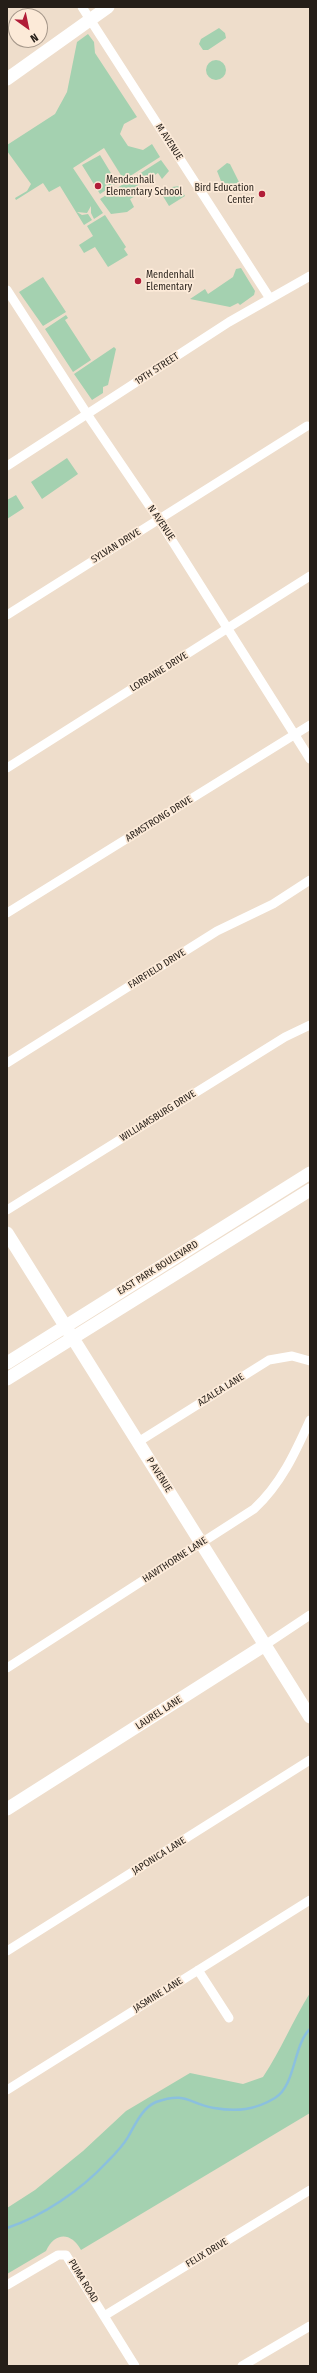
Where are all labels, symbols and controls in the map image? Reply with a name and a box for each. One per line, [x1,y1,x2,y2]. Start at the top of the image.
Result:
north arrow [8,8,48,48]
text: N [28,30,41,45]
street label: M AVENUE [153,122,185,162]
place label: Mendenhall Elementary School [106,174,182,198]
marker: Mendenhall Elementary School [93,181,103,191]
place label: Bird Education Center [195,182,254,206]
marker: Bird Education Center [257,189,267,199]
place label: Mendenhall Elementary [146,269,194,292]
marker: Mendenhall Elementary [133,276,143,286]
street label: 19TH STREET [133,350,181,388]
street label: N AVENUE [145,503,177,543]
street label: SYLVAN DRIVE [89,526,143,566]
street label: LORRAINE DRIVE [128,649,190,695]
street label: ARMSTRONG DRIVE [123,794,195,844]
street label: FAIRFIELD DRIVE [126,947,188,991]
street label: WILLIAMSBURG DRIVE [118,1088,198,1144]
street label: EAST PARK BOULEVARD [115,1238,201,1298]
street label: AZALEA LANE [196,1371,246,1409]
street label: P AVENUE [144,1455,174,1495]
street label: HAWTHORNE LANE [140,1535,210,1585]
street label: LAUREL LANE [134,1694,184,1732]
street label: JAPONICA LANE [130,1835,188,1877]
street label: JASMINE LANE [131,1975,185,2015]
street label: FELIX DRIVE [184,2236,230,2270]
street label: PUMA ROAD [65,2257,101,2305]

